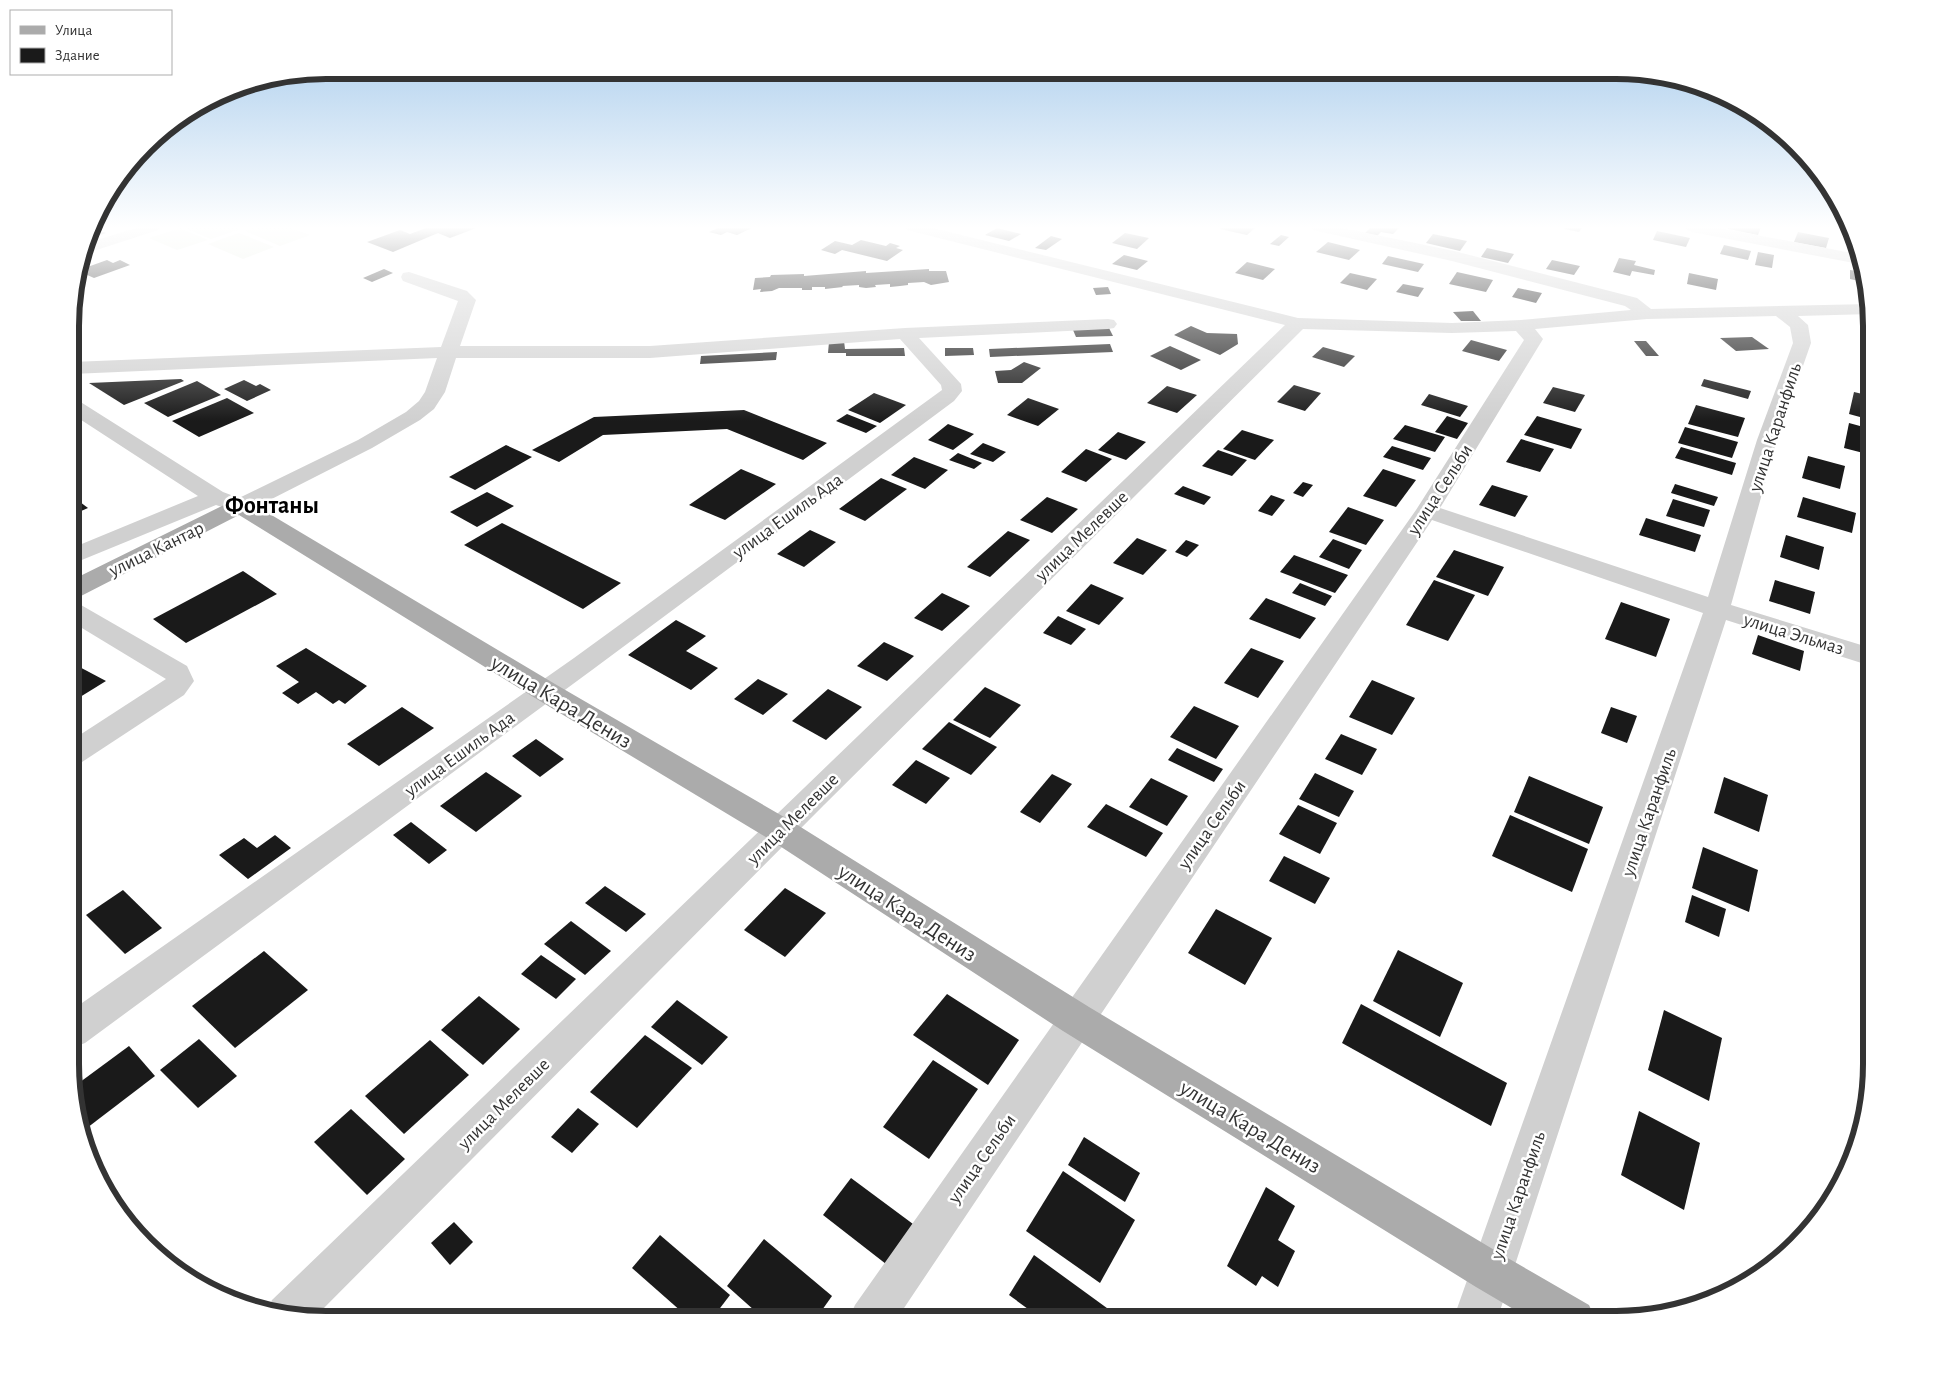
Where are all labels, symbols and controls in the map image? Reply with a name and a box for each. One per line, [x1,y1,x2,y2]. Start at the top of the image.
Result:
legend [10,10,172,75]
text: Улица [55,23,92,38]
text: Здание [55,48,100,63]
street label: улица Каранфиль [1745,361,1805,495]
street label: улица Сельби [1404,441,1476,539]
street label: улица Ешиль Ада [729,470,847,563]
street label: улица Мелевше [1031,487,1132,586]
district label: Фонтаны [225,494,319,518]
street label: улица Кантар [105,518,207,581]
street label: улица Эльмаз [1740,610,1846,659]
street label: улица Кара Дениз [486,651,636,752]
street label: улица Ешиль Ада [401,708,519,801]
street label: улица Каранфиль [1618,746,1680,880]
street label: улица Мелевше [743,770,842,869]
street label: улица Сельби [1174,777,1250,874]
street label: улица Кара Дениз [834,860,980,966]
street label: улица Мелевше [454,1055,553,1154]
street label: улица Кара Дениз [1175,1076,1325,1177]
street label: улица Сельби [944,1111,1020,1208]
street label: улица Каранфиль [1487,1129,1549,1263]

